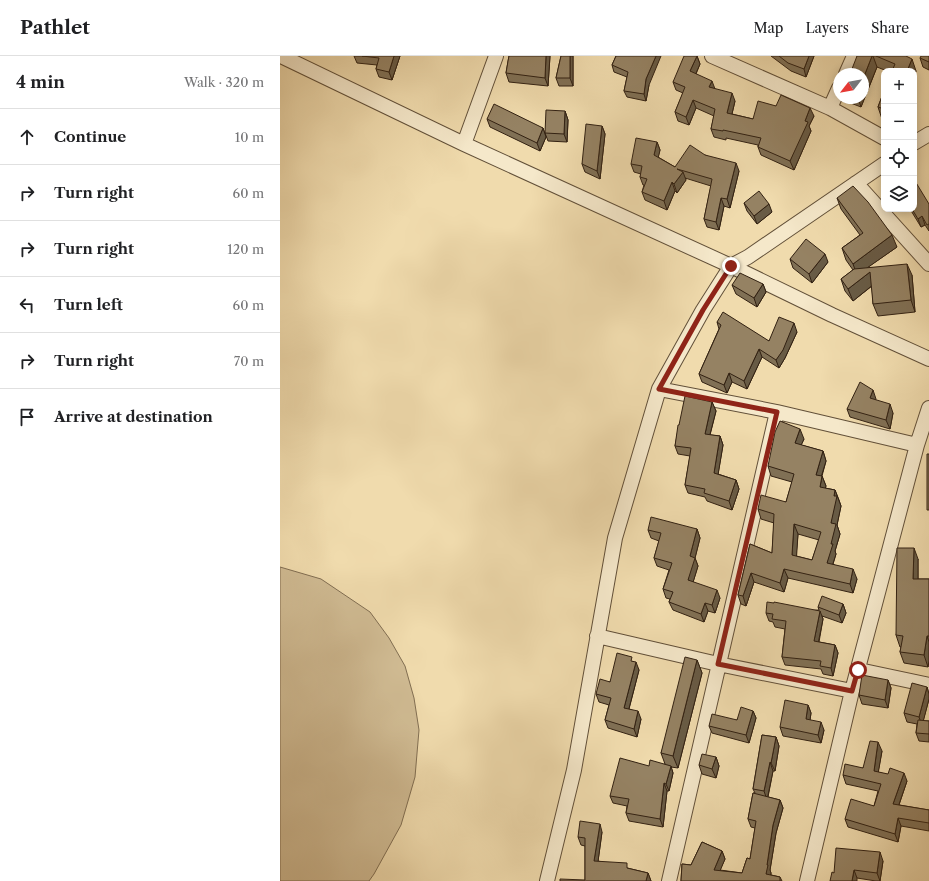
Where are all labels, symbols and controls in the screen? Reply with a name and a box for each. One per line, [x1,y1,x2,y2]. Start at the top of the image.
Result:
text: Pathlet [20,16,90,39]
text: Map [753,19,783,37]
text: Layers [805,19,849,37]
text: Share [871,19,909,37]
north arrow [833,68,869,104]
map controls [881,68,917,212]
button: + [881,68,917,104]
text: 4 min [16,72,65,92]
text: Walk · 320 m [184,74,264,90]
button: − [881,104,917,140]
icon: ahead [16,126,38,148]
text: Continue [54,127,126,146]
text: 10 m [235,129,264,145]
button: locate [881,140,917,176]
button: layers [881,176,917,212]
icon: right [16,182,38,204]
text: Turn right [54,183,134,202]
text: 60 m [233,185,264,201]
icon: right [16,238,38,260]
text: Turn right [54,239,134,258]
text: 120 m [227,241,264,257]
route end [722,257,740,275]
icon: left [16,294,38,316]
text: Turn left [54,295,123,314]
text: 60 m [233,297,264,313]
icon: right [16,350,38,372]
text: Turn right [54,351,134,370]
text: 70 m [234,353,264,369]
icon: arrive [16,406,38,428]
text: Arrive at destination [54,407,213,426]
route start [849,661,867,679]

